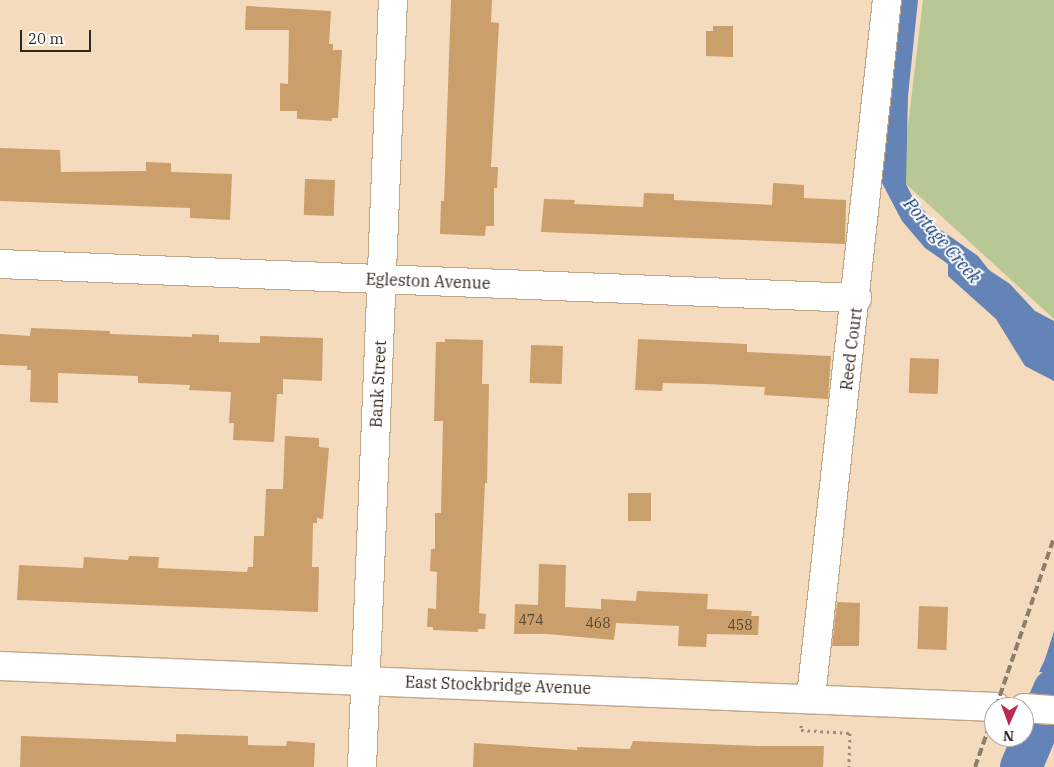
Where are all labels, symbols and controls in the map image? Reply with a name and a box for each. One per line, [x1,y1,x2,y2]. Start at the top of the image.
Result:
scale bar [22,20,94,52]
text: 20 m [28,29,64,48]
water label: Portage Creek [899,194,985,288]
street label: Egleston Avenue [365,269,491,293]
street label: Reed Court [836,306,866,392]
street label: Bank Street [366,340,390,428]
house number: 474 [518,612,544,628]
house number: 468 [585,615,611,631]
house number: 458 [727,617,753,633]
street label: East Stockbridge Avenue [404,672,592,698]
north arrow [984,697,1034,747]
text: N [1003,727,1014,745]

